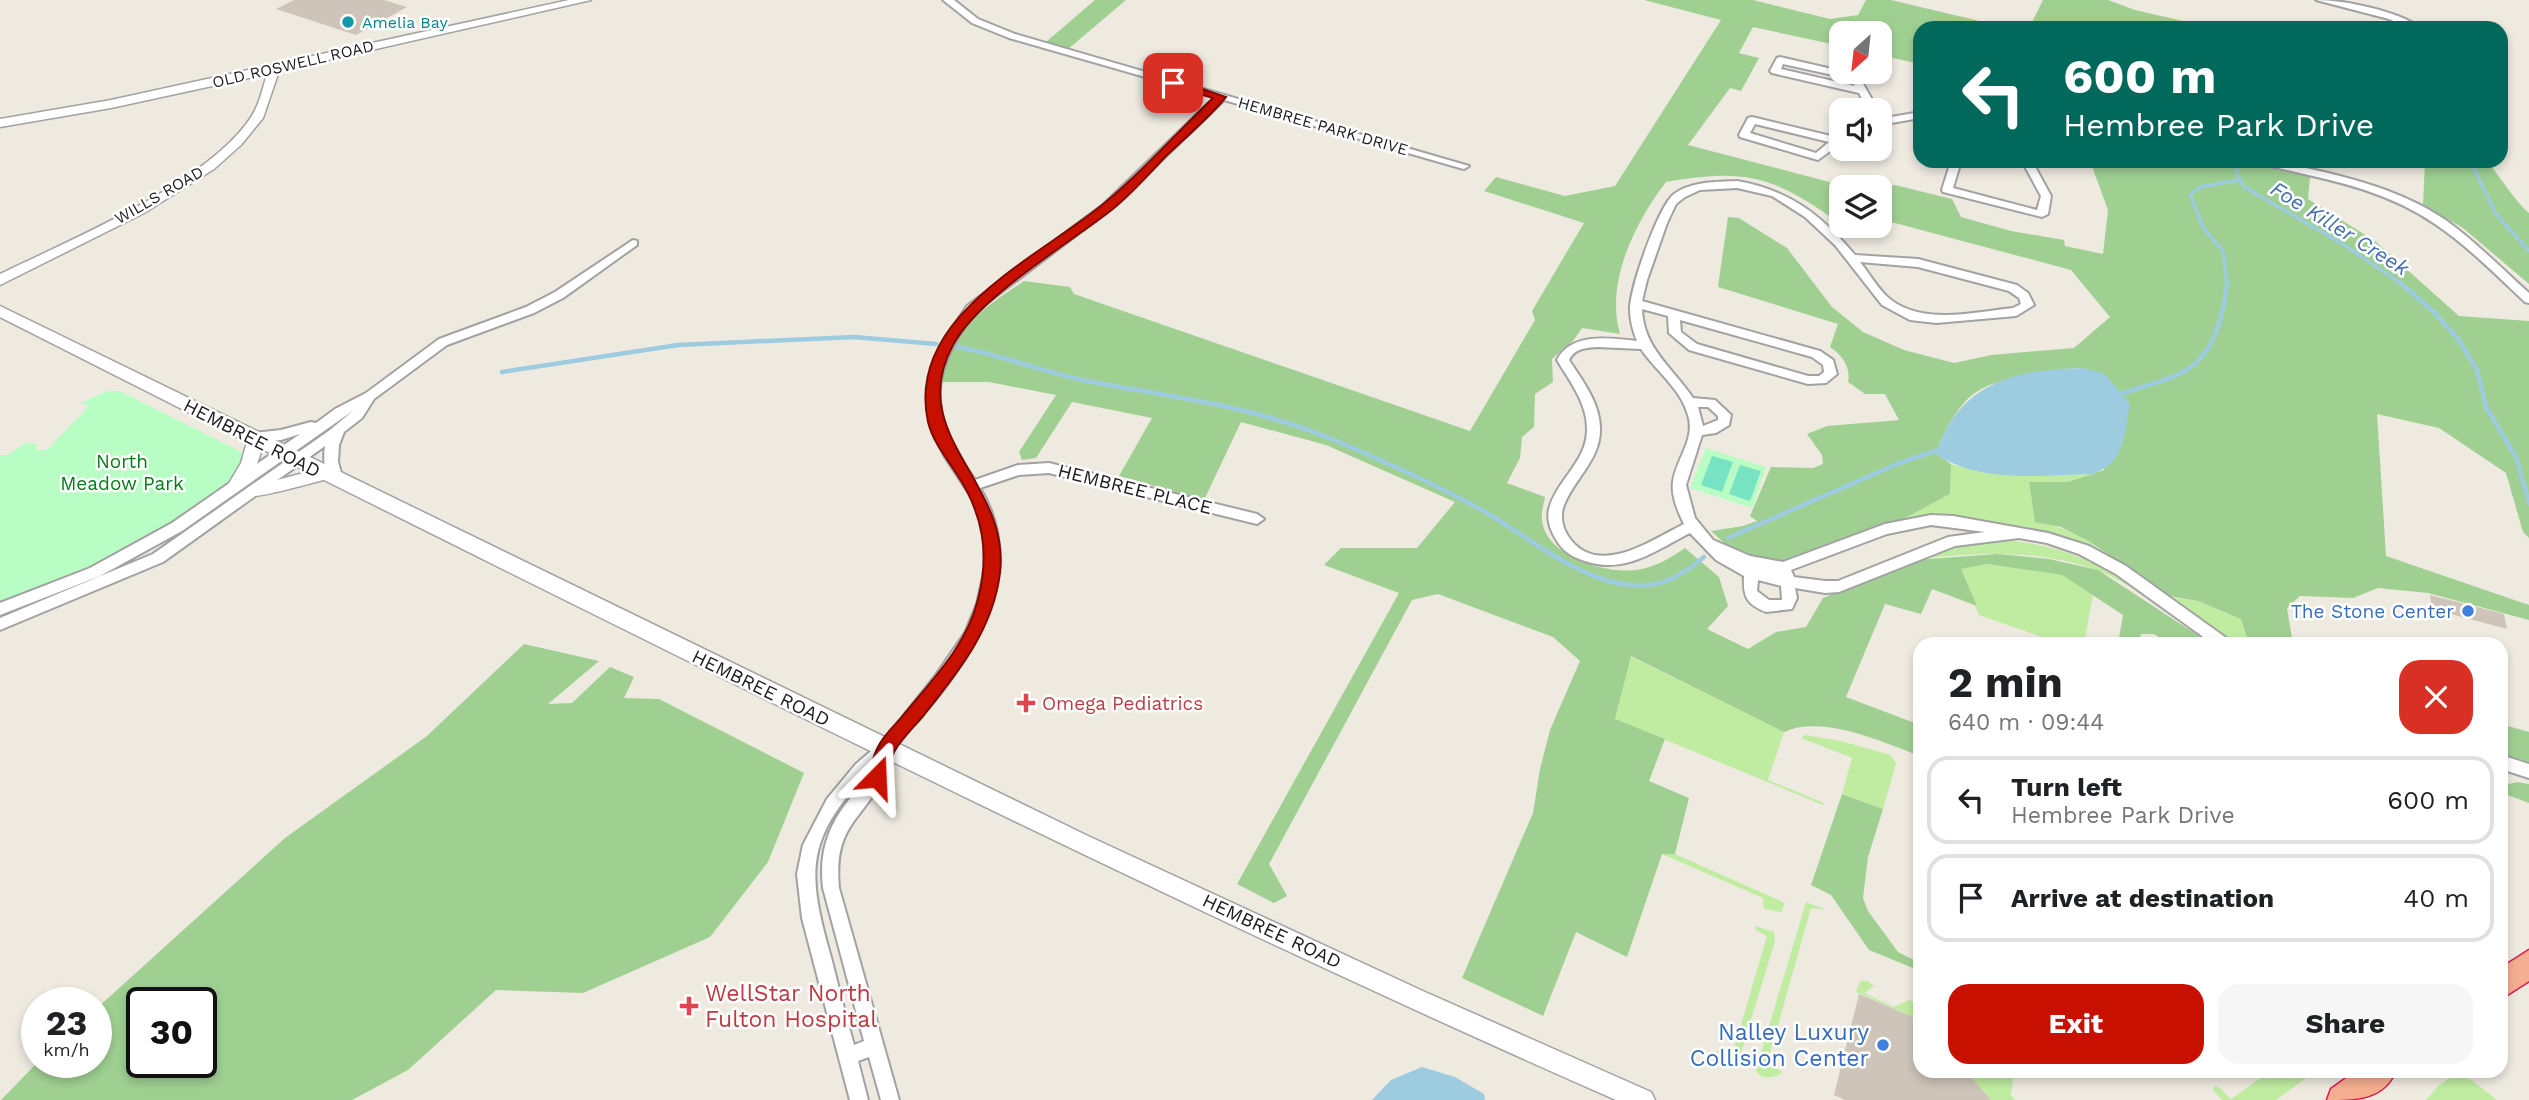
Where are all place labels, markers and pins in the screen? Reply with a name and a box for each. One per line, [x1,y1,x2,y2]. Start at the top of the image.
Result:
place label: Amelia Bay [362,13,448,32]
marker: Amelia Bay [340,14,356,30]
pin [1143,53,1203,113]
place label: The Stone Center [2291,600,2454,623]
marker: The Stone Center [2460,603,2476,619]
place label: Omega Pediatrics [1042,692,1203,715]
marker: Omega Pediatrics [1016,693,1036,713]
place label: WellStar North Fulton Hospital [705,980,877,1033]
marker: WellStar North Fulton Hospital [679,996,699,1016]
place label: Nalley Luxury Collision Center [1690,1019,1869,1072]
marker: Nalley Luxury Collision Center [1875,1037,1891,1053]

